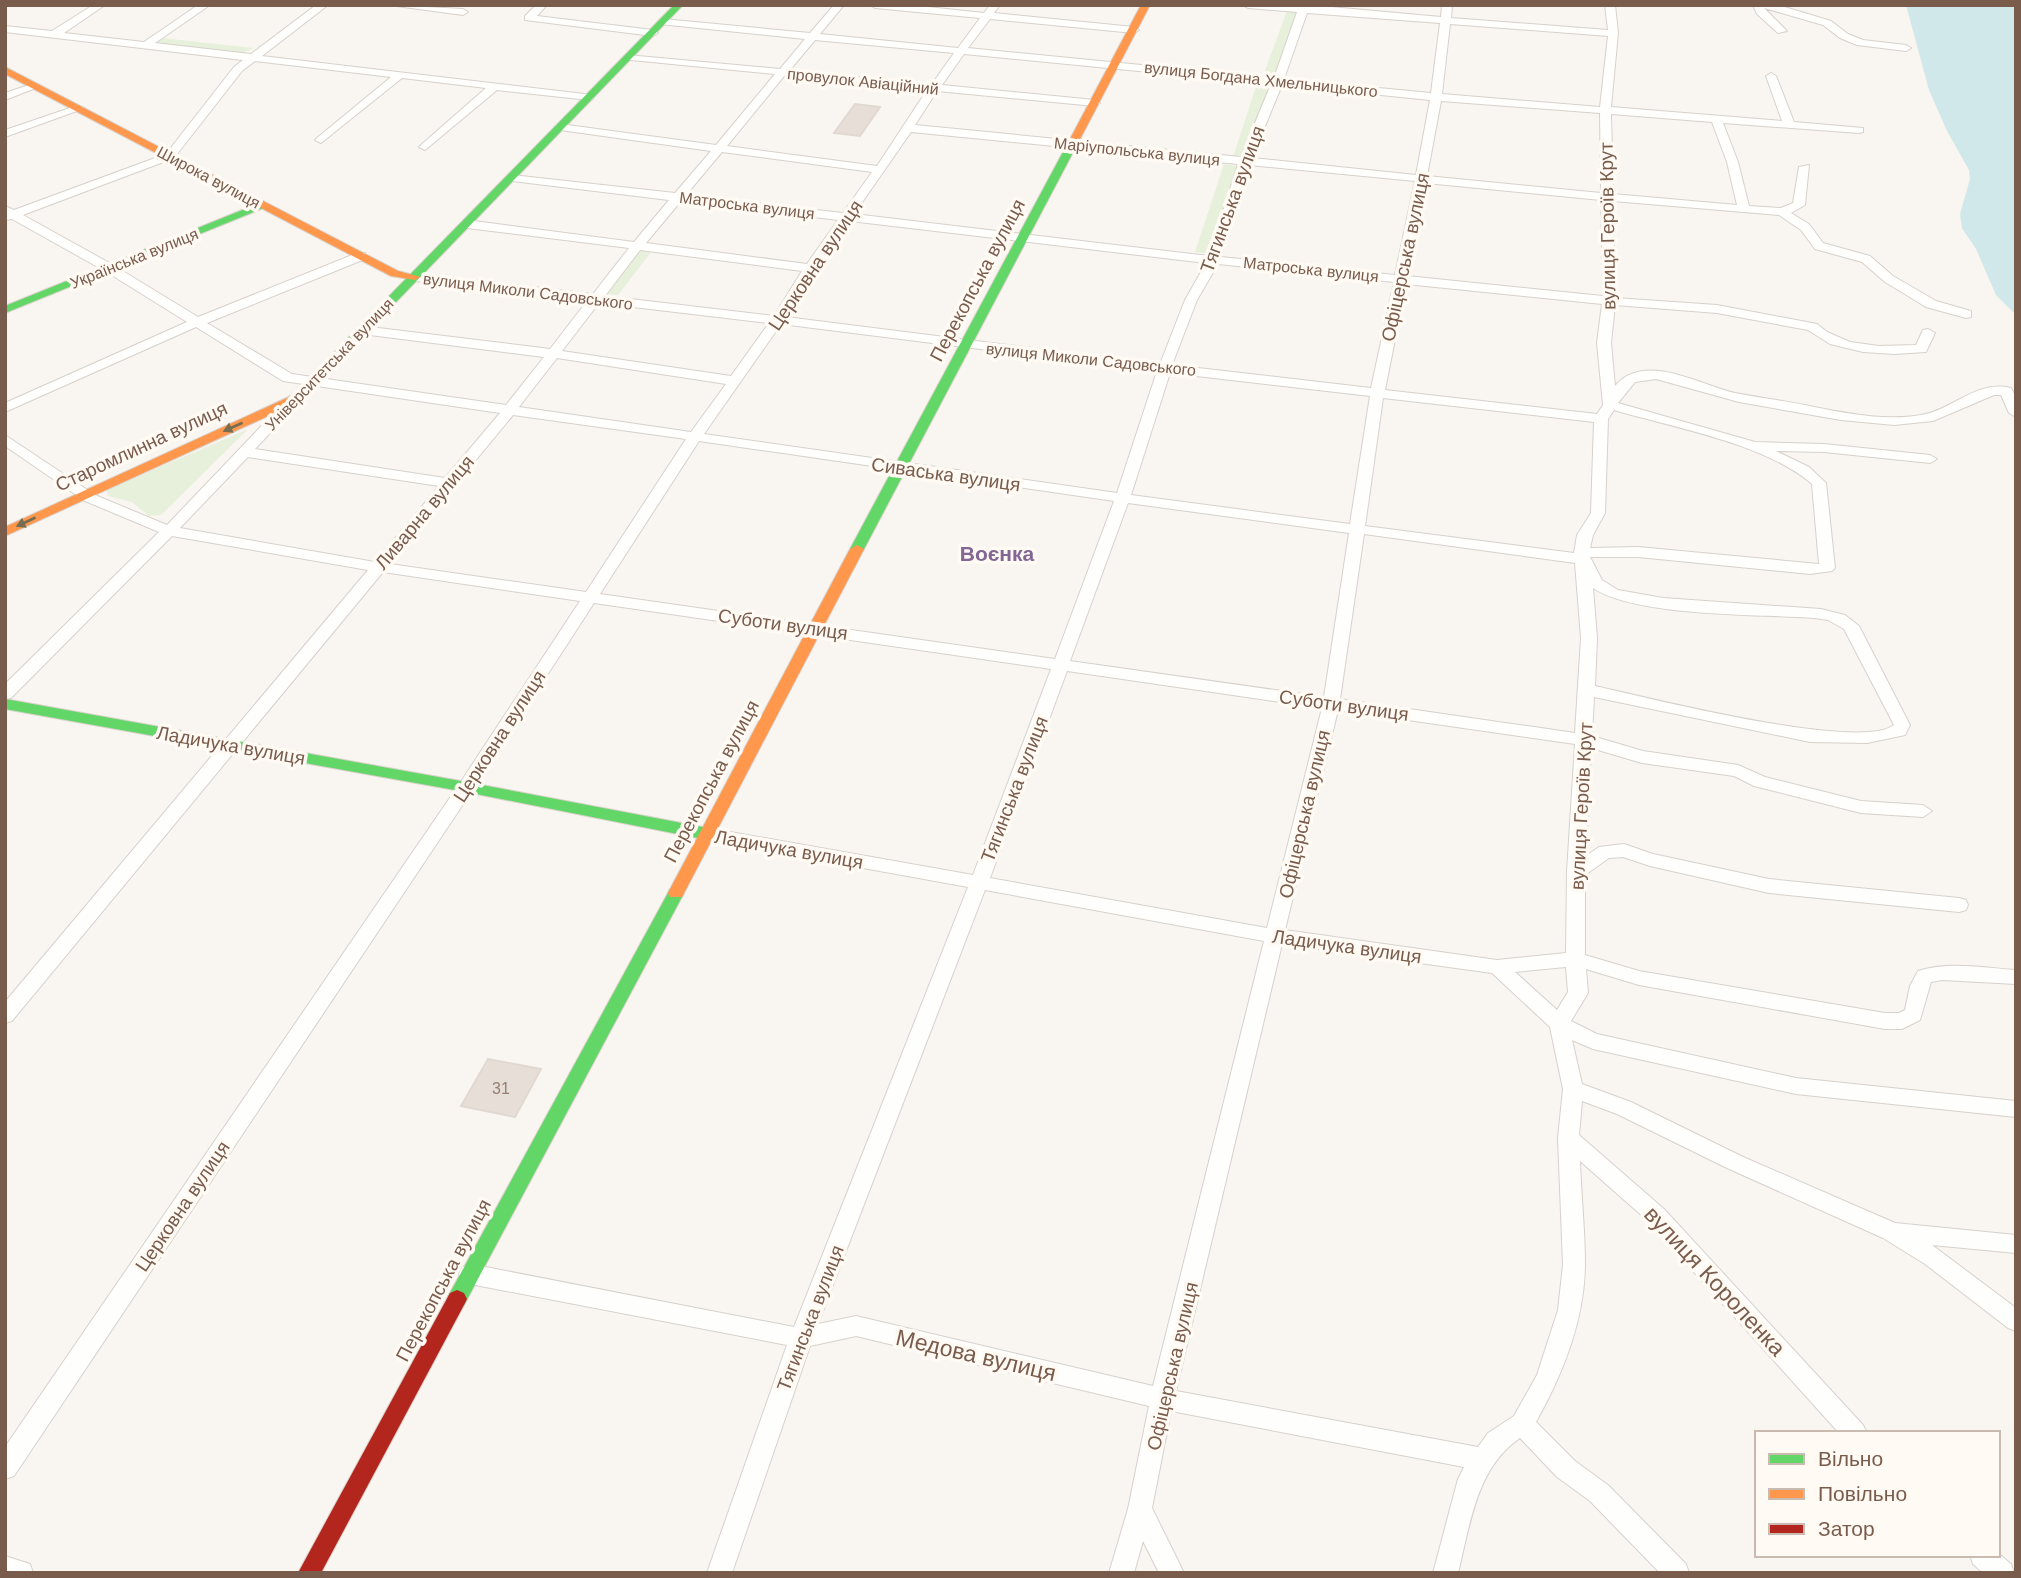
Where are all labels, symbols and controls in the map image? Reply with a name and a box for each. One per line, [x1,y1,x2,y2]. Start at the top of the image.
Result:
street label: вулиця Богдана Хмельницького [1143,59,1379,100]
street label: провулок Авіаційний [786,65,939,98]
street label: Тягинська вулиця [1196,123,1269,275]
street label: Маріупольська вулиця [1053,134,1221,169]
street label: вулиця Героїв Крут [1596,142,1619,310]
street label: Широка вулиця [154,143,263,212]
street label: Офіцерська вулиця [1377,171,1434,343]
street label: Матроська вулиця [678,189,816,222]
street label: Церковна вулиця [764,196,867,334]
street label: Перекопська вулиця [926,196,1029,365]
street label: Українська вулиця [68,225,201,292]
street label: Матроська вулиця [1242,254,1380,285]
street label: вулиця Миколи Садовського [422,270,634,313]
street label: Університетська вулиця [262,295,397,434]
street label: вулиця Миколи Садовського [985,340,1197,379]
street label: Старомлинна вулиця [52,397,230,496]
one-way arrow [223,421,243,433]
street label: Ливарна вулиця [371,451,478,573]
street label: Сиваська вулиця [870,454,1022,495]
one-way arrow [16,516,36,528]
district label: Воєнка [960,542,1035,565]
street label: Суботи вулиця [717,605,849,644]
street label: Церковна вулиця [449,667,550,806]
street label: Суботи вулиця [1278,686,1410,725]
street label: Перекопська вулиця [660,697,763,866]
street label: Тягинська вулиця [977,713,1052,865]
street label: вулиця Героїв Крут [1567,721,1596,890]
street label: Ладичука вулиця [155,722,307,769]
street label: Офіцерська вулиця [1275,728,1334,900]
street label: Ладичука вулиця [713,826,865,873]
street label: Ладичука вулиця [1271,926,1423,967]
house number: 31 [492,1080,510,1097]
street label: Церковна вулиця [131,1137,234,1275]
street label: Перекопська вулиця [392,1196,495,1365]
street label: вулиця Короленка [1639,1201,1791,1361]
street label: Тягинська вулиця [773,1242,848,1394]
street label: Офіцерська вулиця [1143,1280,1202,1452]
street label: Медова вулиця [893,1324,1059,1386]
legend [1755,1431,2000,1557]
text: Вільно [1818,1447,1883,1470]
text: Повільно [1818,1482,1907,1505]
text: Затор [1818,1517,1875,1540]

